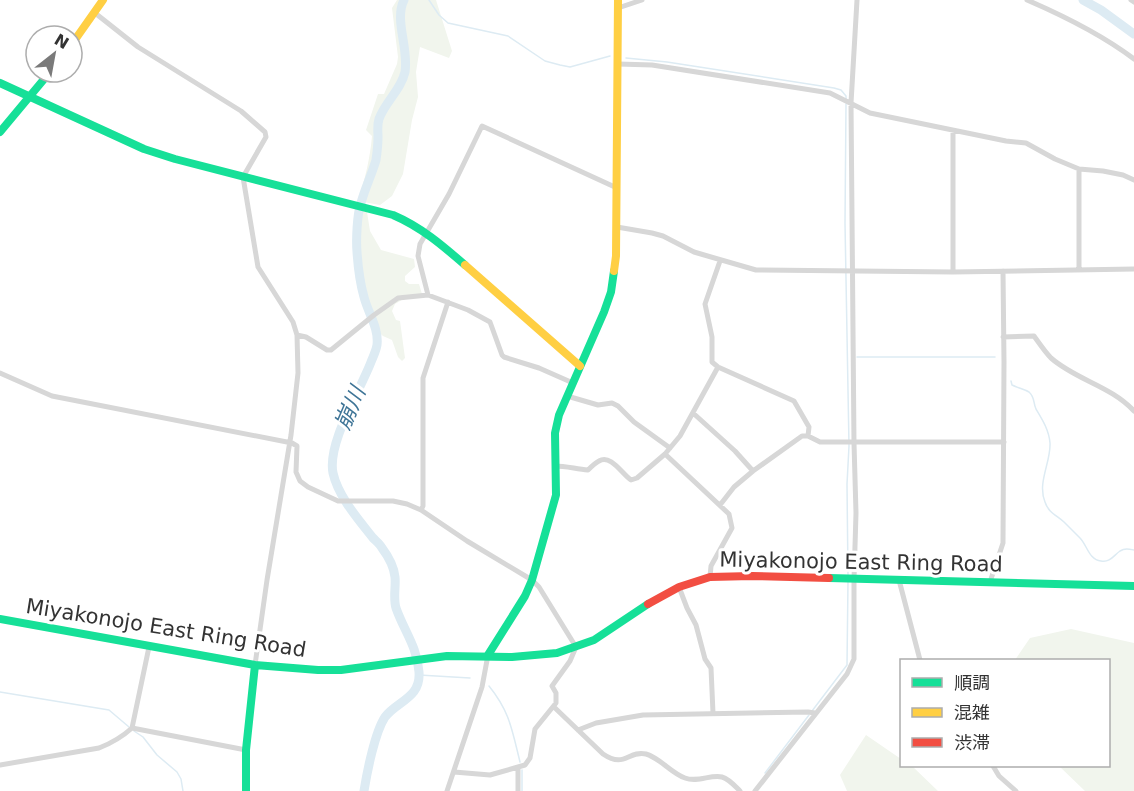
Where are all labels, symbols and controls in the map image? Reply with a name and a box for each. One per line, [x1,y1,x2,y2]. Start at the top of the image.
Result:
north arrow [24,24,84,84]
text: N [51,30,72,53]
water label: 崩川 [330,381,371,433]
street label: Miyakonojo East Ring Road [719,548,1003,576]
street label: Miyakonojo East Ring Road [24,594,308,662]
legend [900,659,1110,767]
text: 順調 [954,672,990,693]
text: 混雑 [954,702,990,723]
text: 渋滞 [954,732,990,753]

